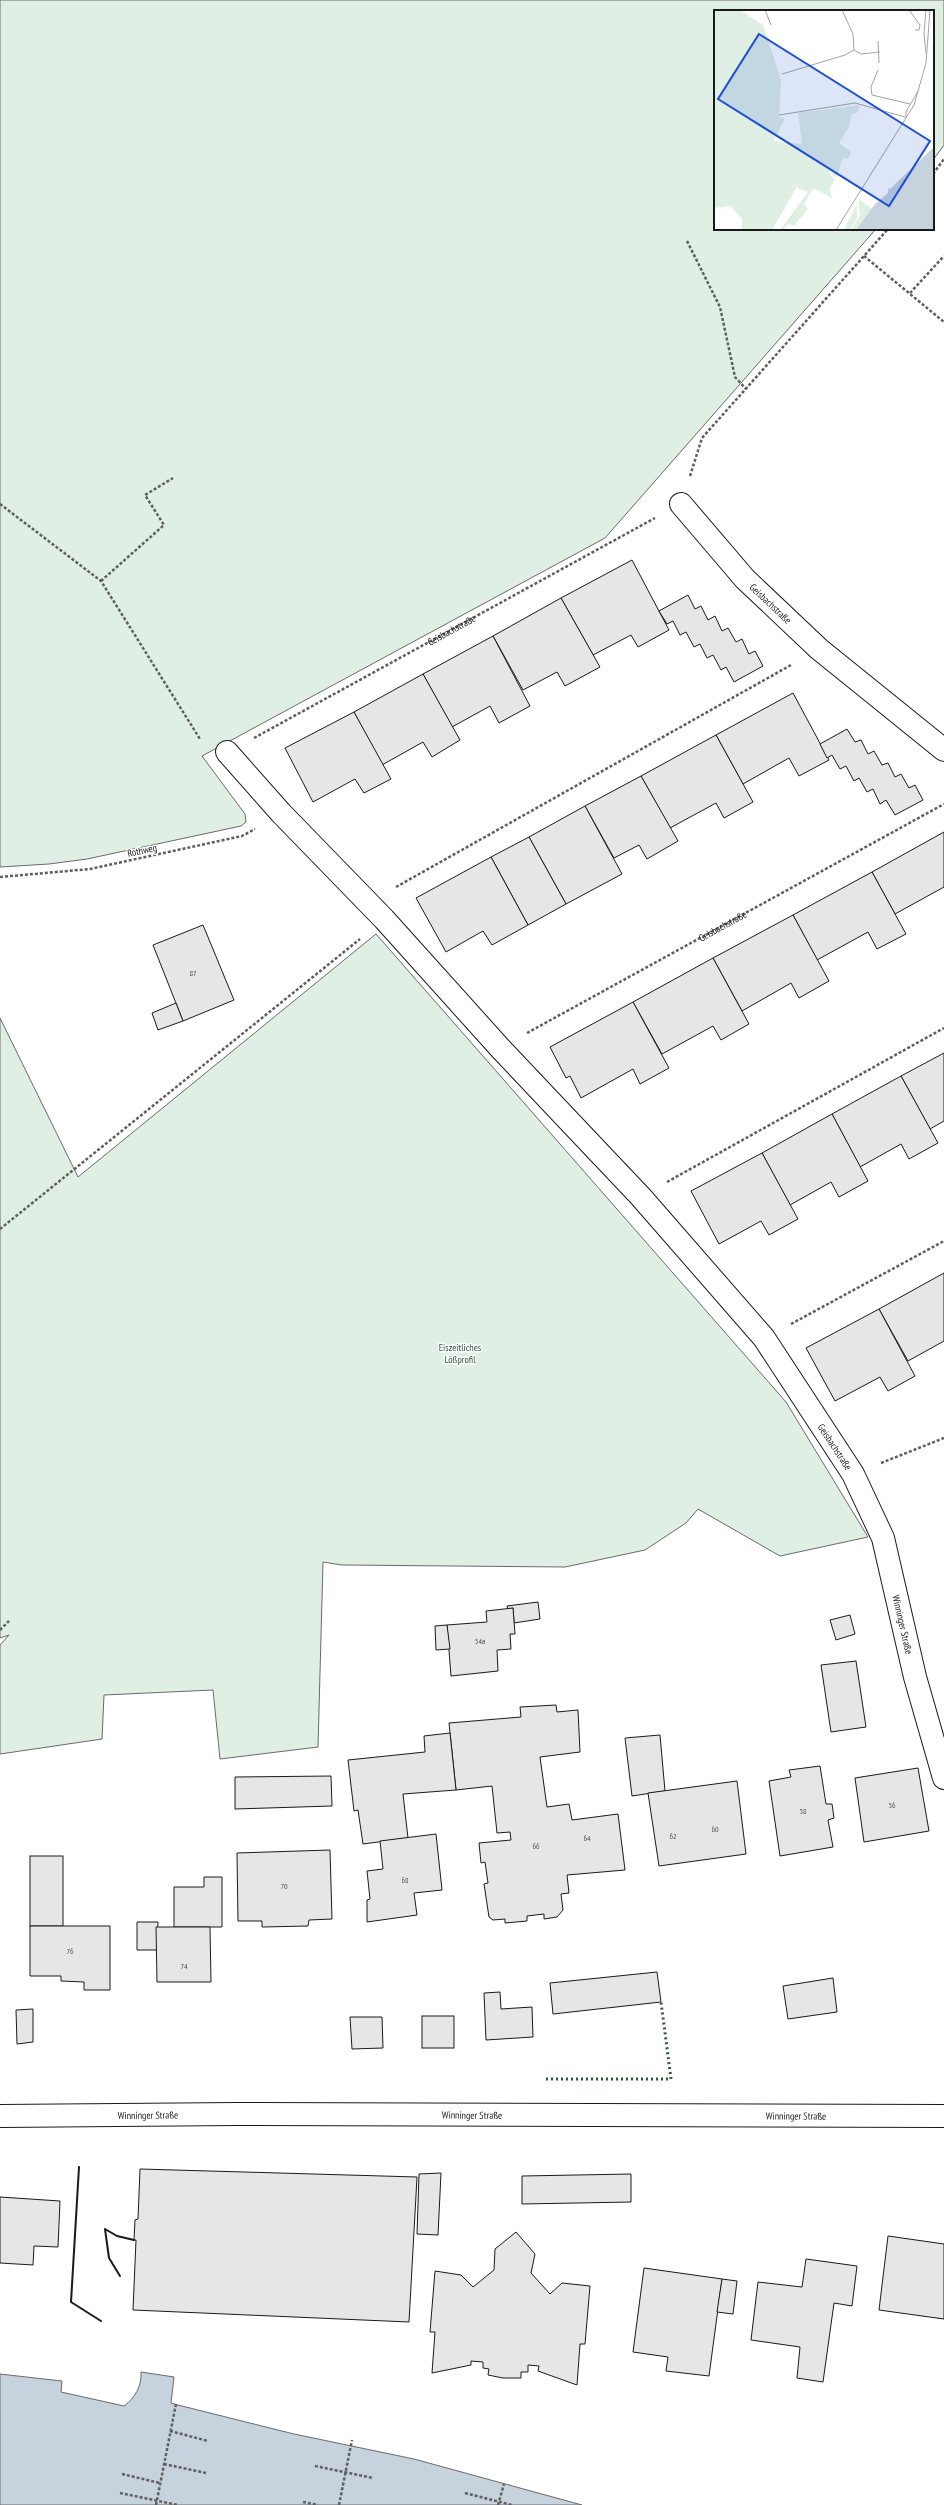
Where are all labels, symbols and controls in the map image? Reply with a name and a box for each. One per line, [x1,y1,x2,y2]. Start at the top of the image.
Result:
inset map [714,10,934,230]
street label: Geisbachstraße [747,581,794,627]
street label: Geisbachstraße [425,612,478,649]
street label: Rothweg [126,841,158,860]
street label: Geisbachstraße [696,908,749,945]
house number: 87 [189,968,197,978]
park label: Eiszeitliches Lößprofil [439,1341,482,1366]
street label: Geisbachstraße [815,1421,855,1473]
street label: Winninger Straße [889,1594,916,1656]
house number: 54a [475,1636,485,1646]
house number: 56 [888,1800,896,1810]
house number: 58 [799,1806,807,1816]
house number: 60 [711,1824,719,1834]
house number: 62 [669,1831,677,1841]
house number: 64 [583,1833,591,1843]
house number: 66 [532,1841,540,1851]
house number: 68 [401,1875,409,1885]
house number: 70 [280,1881,288,1891]
house number: 76 [66,1946,74,1956]
house number: 74 [180,1961,188,1971]
street label: Winninger Straße [118,2108,178,2122]
street label: Winninger Straße [442,2109,502,2122]
street label: Winninger Straße [766,2109,826,2123]

